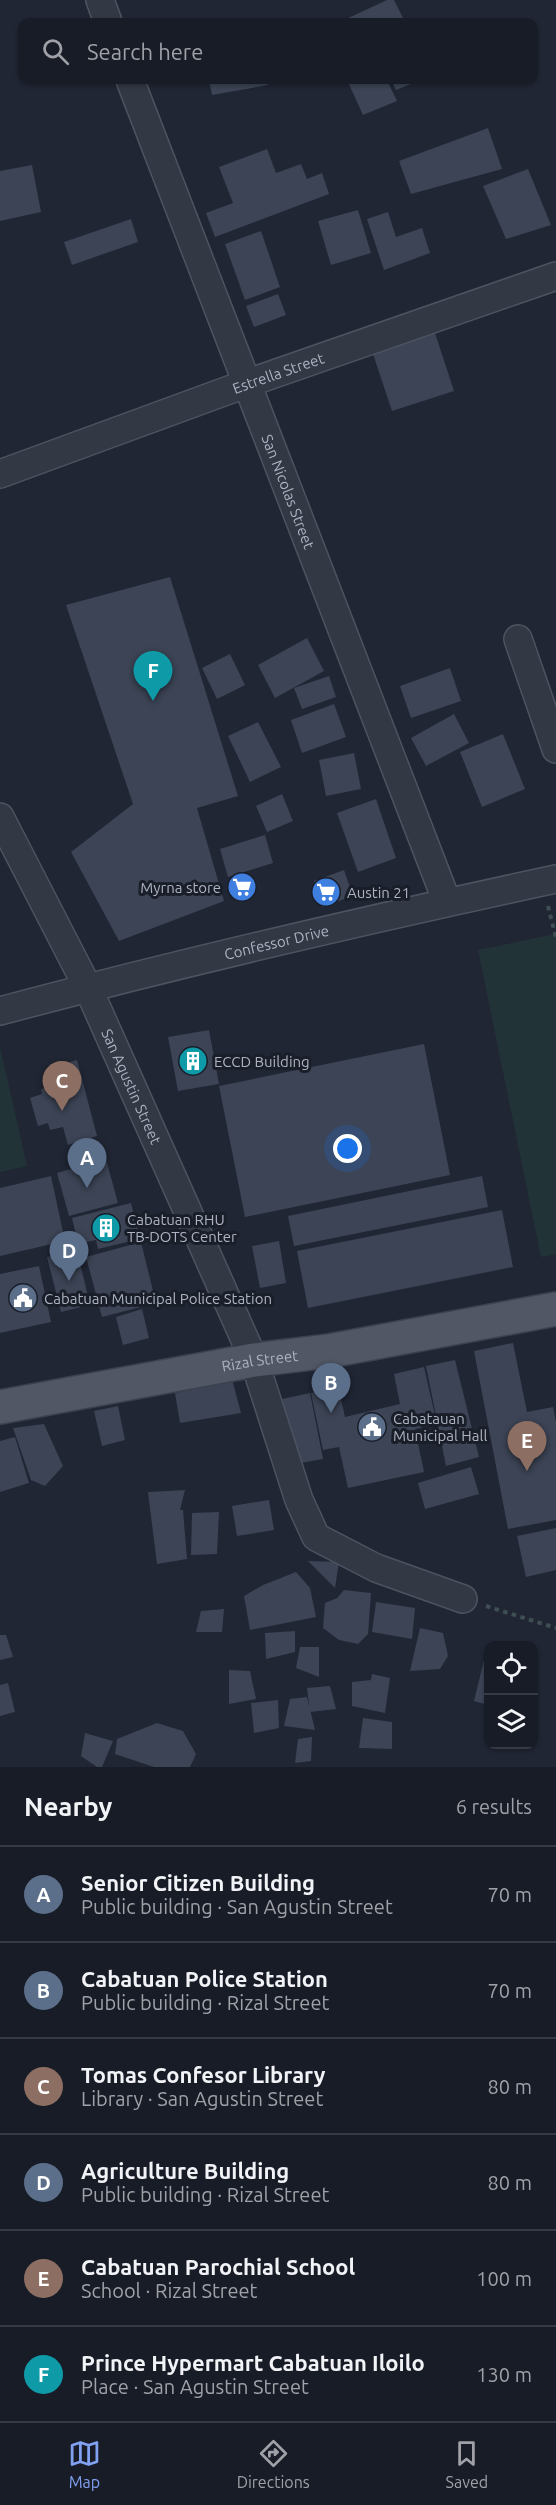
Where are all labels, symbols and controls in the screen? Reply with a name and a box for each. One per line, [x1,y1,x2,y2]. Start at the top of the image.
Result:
search box [18,18,538,84]
icon: search [39,35,72,68]
text: Search here [87,39,203,64]
street label: Estrella Street [230,349,326,397]
street label: San Nicolas Street [259,432,318,551]
pin: F [134,652,172,701]
supermarket icon: Myrna store [226,871,258,903]
supermarket icon: Austin 21 [310,876,342,908]
place label: Myrna store [140,879,221,896]
place label: Austin 21 [347,884,410,901]
street label: Confessor Drive [222,921,330,962]
street label: San Agustin Street [99,1026,165,1147]
building icon: ECCD Building [177,1045,209,1077]
place label: ECCD Building [214,1053,310,1070]
pin: C [42,1062,82,1111]
your location [333,1134,362,1163]
pin: A [68,1138,106,1188]
place label: Cabatuan RHU TB-DOTS Center [127,1211,237,1245]
building icon: Cabatuan RHU TB-DOTS Center [90,1212,122,1244]
pin: D [50,1232,88,1281]
public building icon: Cabatuan Municipal Police Station [7,1282,39,1314]
place label: Cabatuan Municipal Police Station [44,1290,272,1307]
street label: Rizal Street [220,1346,299,1374]
pin: B [312,1364,350,1413]
place label: Cabatauan Municipal Hall [393,1410,487,1444]
public building icon: Cabatauan Municipal Hall [356,1411,388,1443]
pin: E [508,1422,546,1471]
map controls [484,1641,538,1749]
button: locate [484,1641,538,1695]
button: layers [484,1695,538,1749]
text: Nearby [24,1792,112,1821]
text: 6 results [456,1795,532,1818]
text: Senior Citizen Building [81,1870,315,1895]
text: A [36,1883,51,1906]
text: 70 m [488,1883,532,1906]
text: Public building · San Agustin Street [81,1895,393,1918]
text: Cabatuan Police Station [81,1966,328,1991]
text: B [37,1979,50,2002]
text: 70 m [488,1979,532,2002]
text: Public building · Rizal Street [81,1991,329,2014]
text: Tomas Confesor Library [81,2062,325,2087]
text: C [37,2075,50,2098]
text: 80 m [488,2075,532,2098]
text: Library · San Agustin Street [81,2087,323,2110]
text: Agriculture Building [81,2158,289,2183]
text: D [36,2171,51,2194]
text: 80 m [488,2171,532,2194]
text: Public building · Rizal Street [81,2183,329,2206]
text: Cabatuan Parochial School [81,2254,355,2279]
text: E [38,2267,49,2290]
text: 100 m [476,2267,532,2290]
text: School · Rizal Street [81,2279,257,2302]
text: Prince Hypermart Cabatuan Iloilo [81,2350,425,2375]
text: F [38,2363,49,2386]
text: 130 m [476,2363,532,2386]
text: Place · San Agustin Street [81,2375,309,2398]
tab: Map [68,2437,101,2491]
tab: Directions [237,2437,310,2491]
tab: Saved [446,2437,488,2491]

